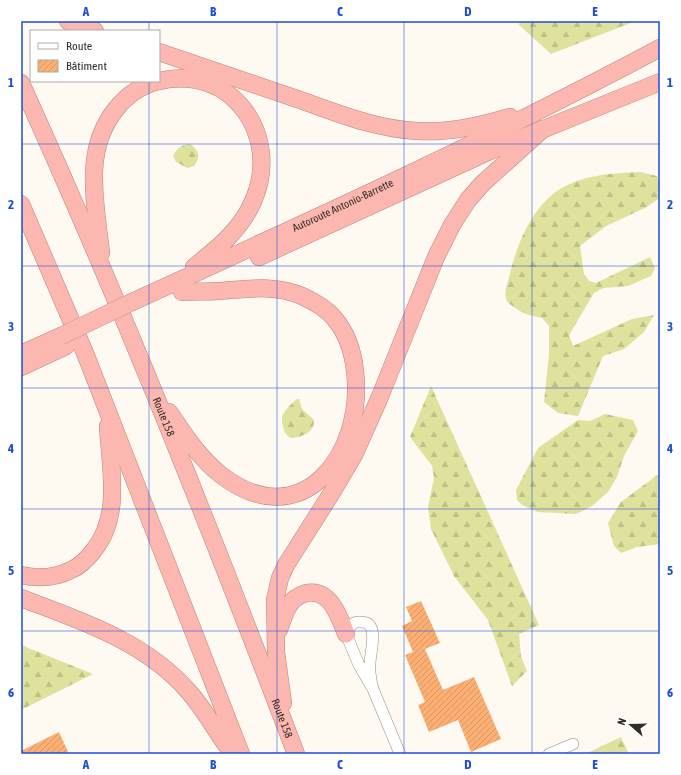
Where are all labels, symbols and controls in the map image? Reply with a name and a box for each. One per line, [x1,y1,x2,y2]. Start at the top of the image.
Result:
text: A [82,4,90,19]
text: B [210,4,217,19]
text: C [337,4,343,19]
text: D [464,4,472,19]
text: E [592,4,598,19]
legend [30,30,160,82]
text: Route [66,39,92,53]
text: Bâtiment [66,59,107,73]
text: 1 [8,75,14,90]
text: 1 [667,75,673,90]
street label: Autoroute Antonio-Barrette [290,176,395,234]
text: 2 [8,197,14,212]
text: 2 [667,197,673,212]
text: 3 [8,319,14,334]
text: 3 [667,319,673,334]
street label: Route 158 [151,395,177,438]
text: 4 [7,441,14,456]
text: 4 [666,441,673,456]
text: 5 [8,563,14,578]
text: 5 [667,563,673,578]
text: 6 [8,685,14,700]
text: 6 [667,685,673,700]
street label: Route 158 [269,697,295,740]
north arrow [611,705,651,745]
text: N [615,716,628,727]
text: A [82,757,90,772]
text: B [210,757,217,772]
text: C [337,757,343,772]
text: D [464,757,472,772]
text: E [592,757,598,772]

